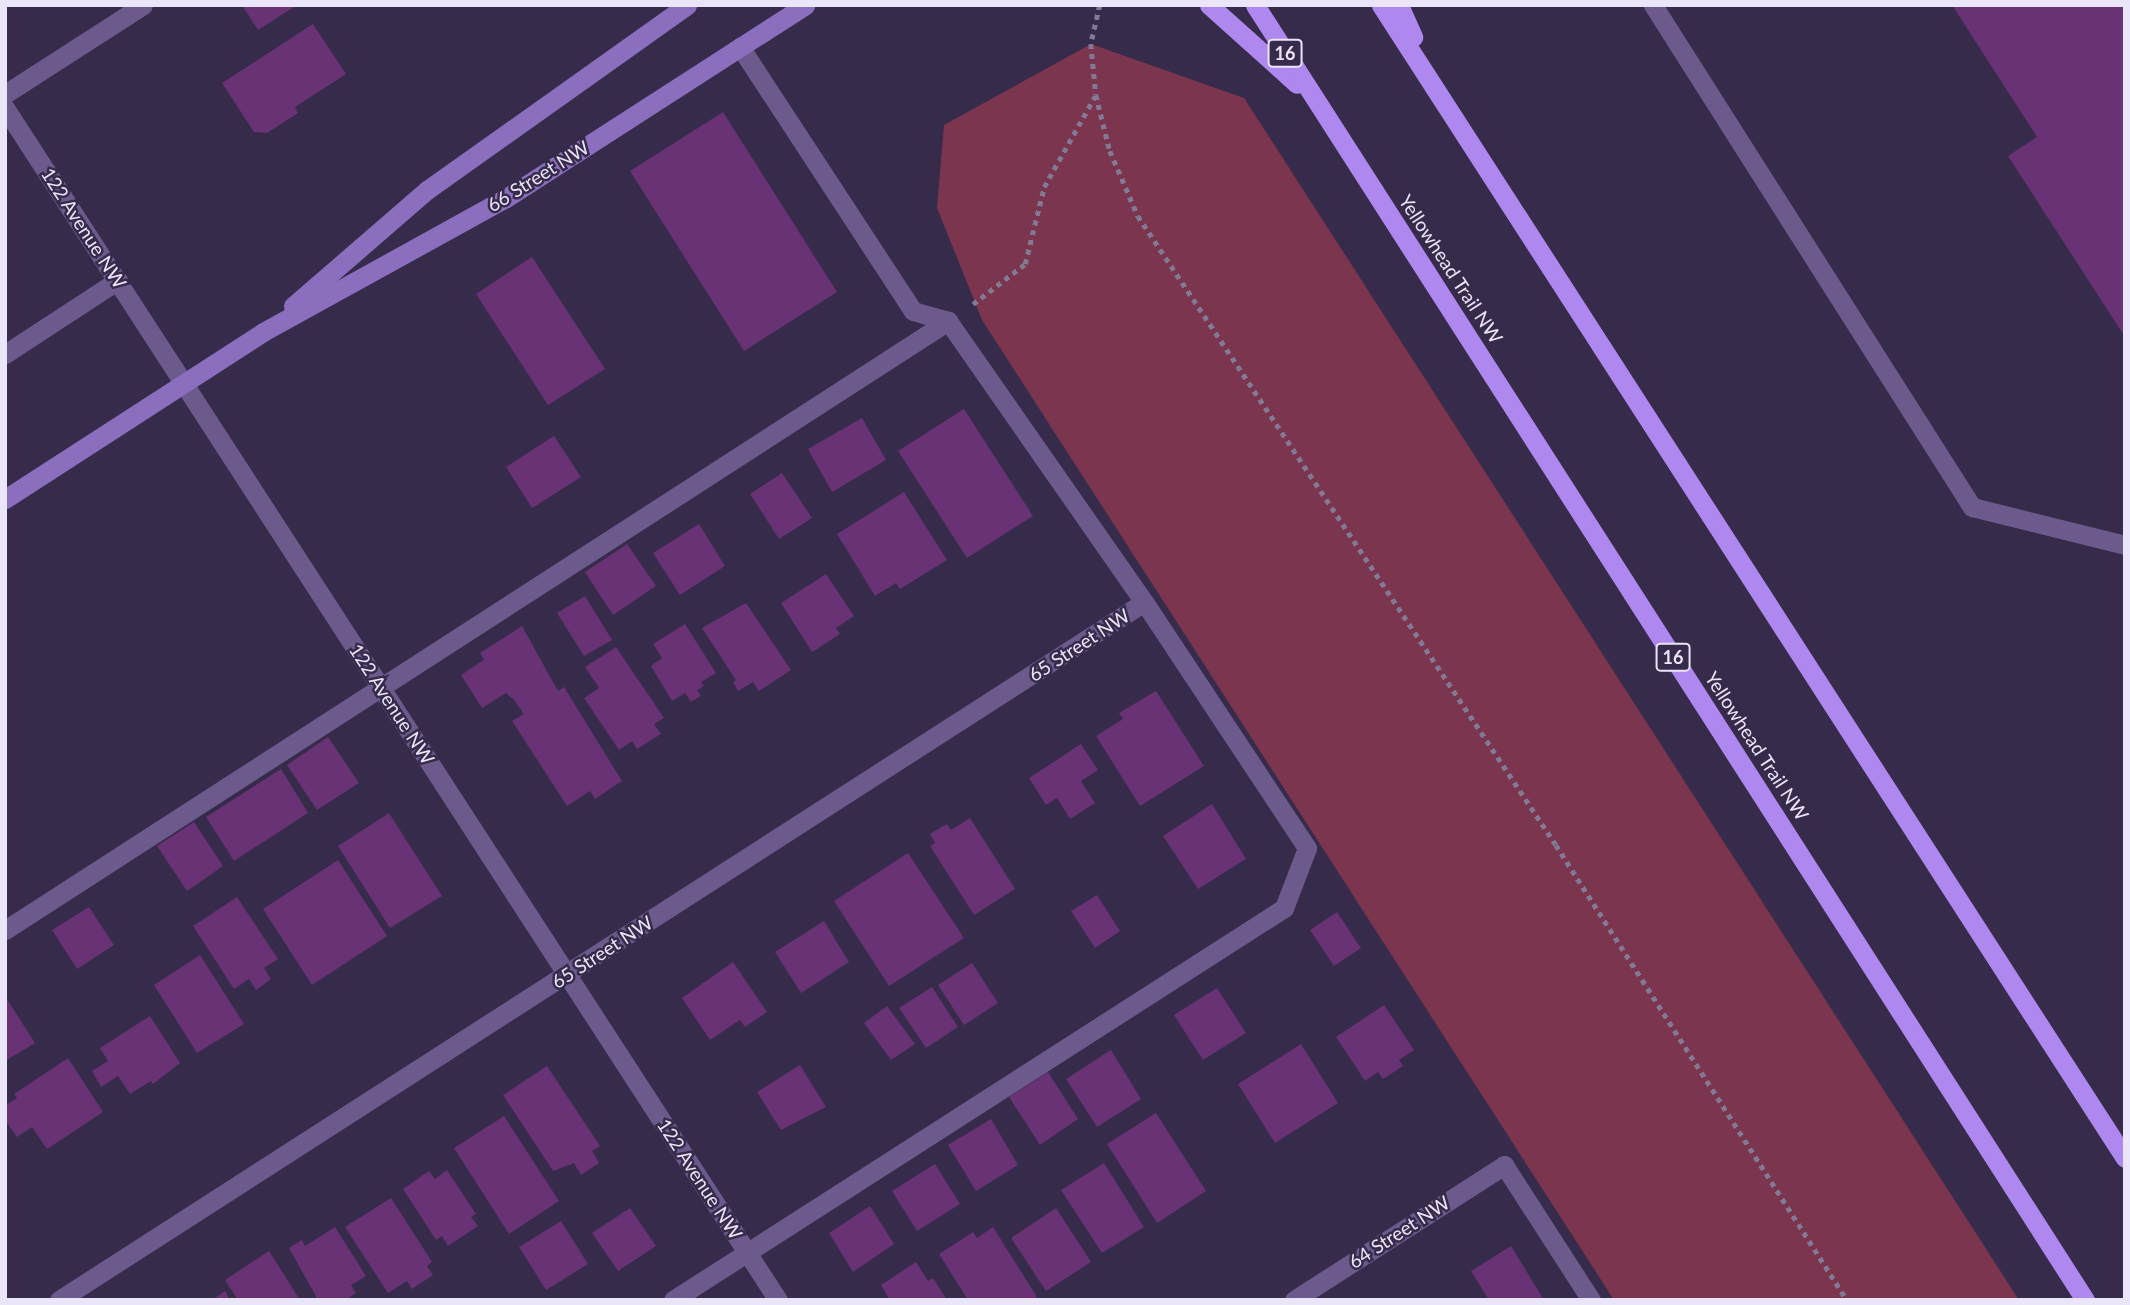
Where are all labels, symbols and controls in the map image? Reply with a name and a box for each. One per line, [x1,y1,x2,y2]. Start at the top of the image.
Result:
road number: 16 [1268,38,1302,68]
street label: 66 Street NW [483,136,593,216]
street label: 122 Avenue NW [36,163,132,293]
street label: Yellowhead Trail NW [1394,190,1508,348]
street label: 65 Street NW [1024,604,1134,686]
street label: 122 Avenue NW [344,639,440,769]
road number: 16 [1656,642,1690,672]
street label: Yellowhead Trail NW [1700,667,1814,825]
street label: 65 Street NW [547,911,657,993]
street label: 122 Avenue NW [652,1114,748,1244]
street label: 64 Street NW [1344,1191,1454,1273]

